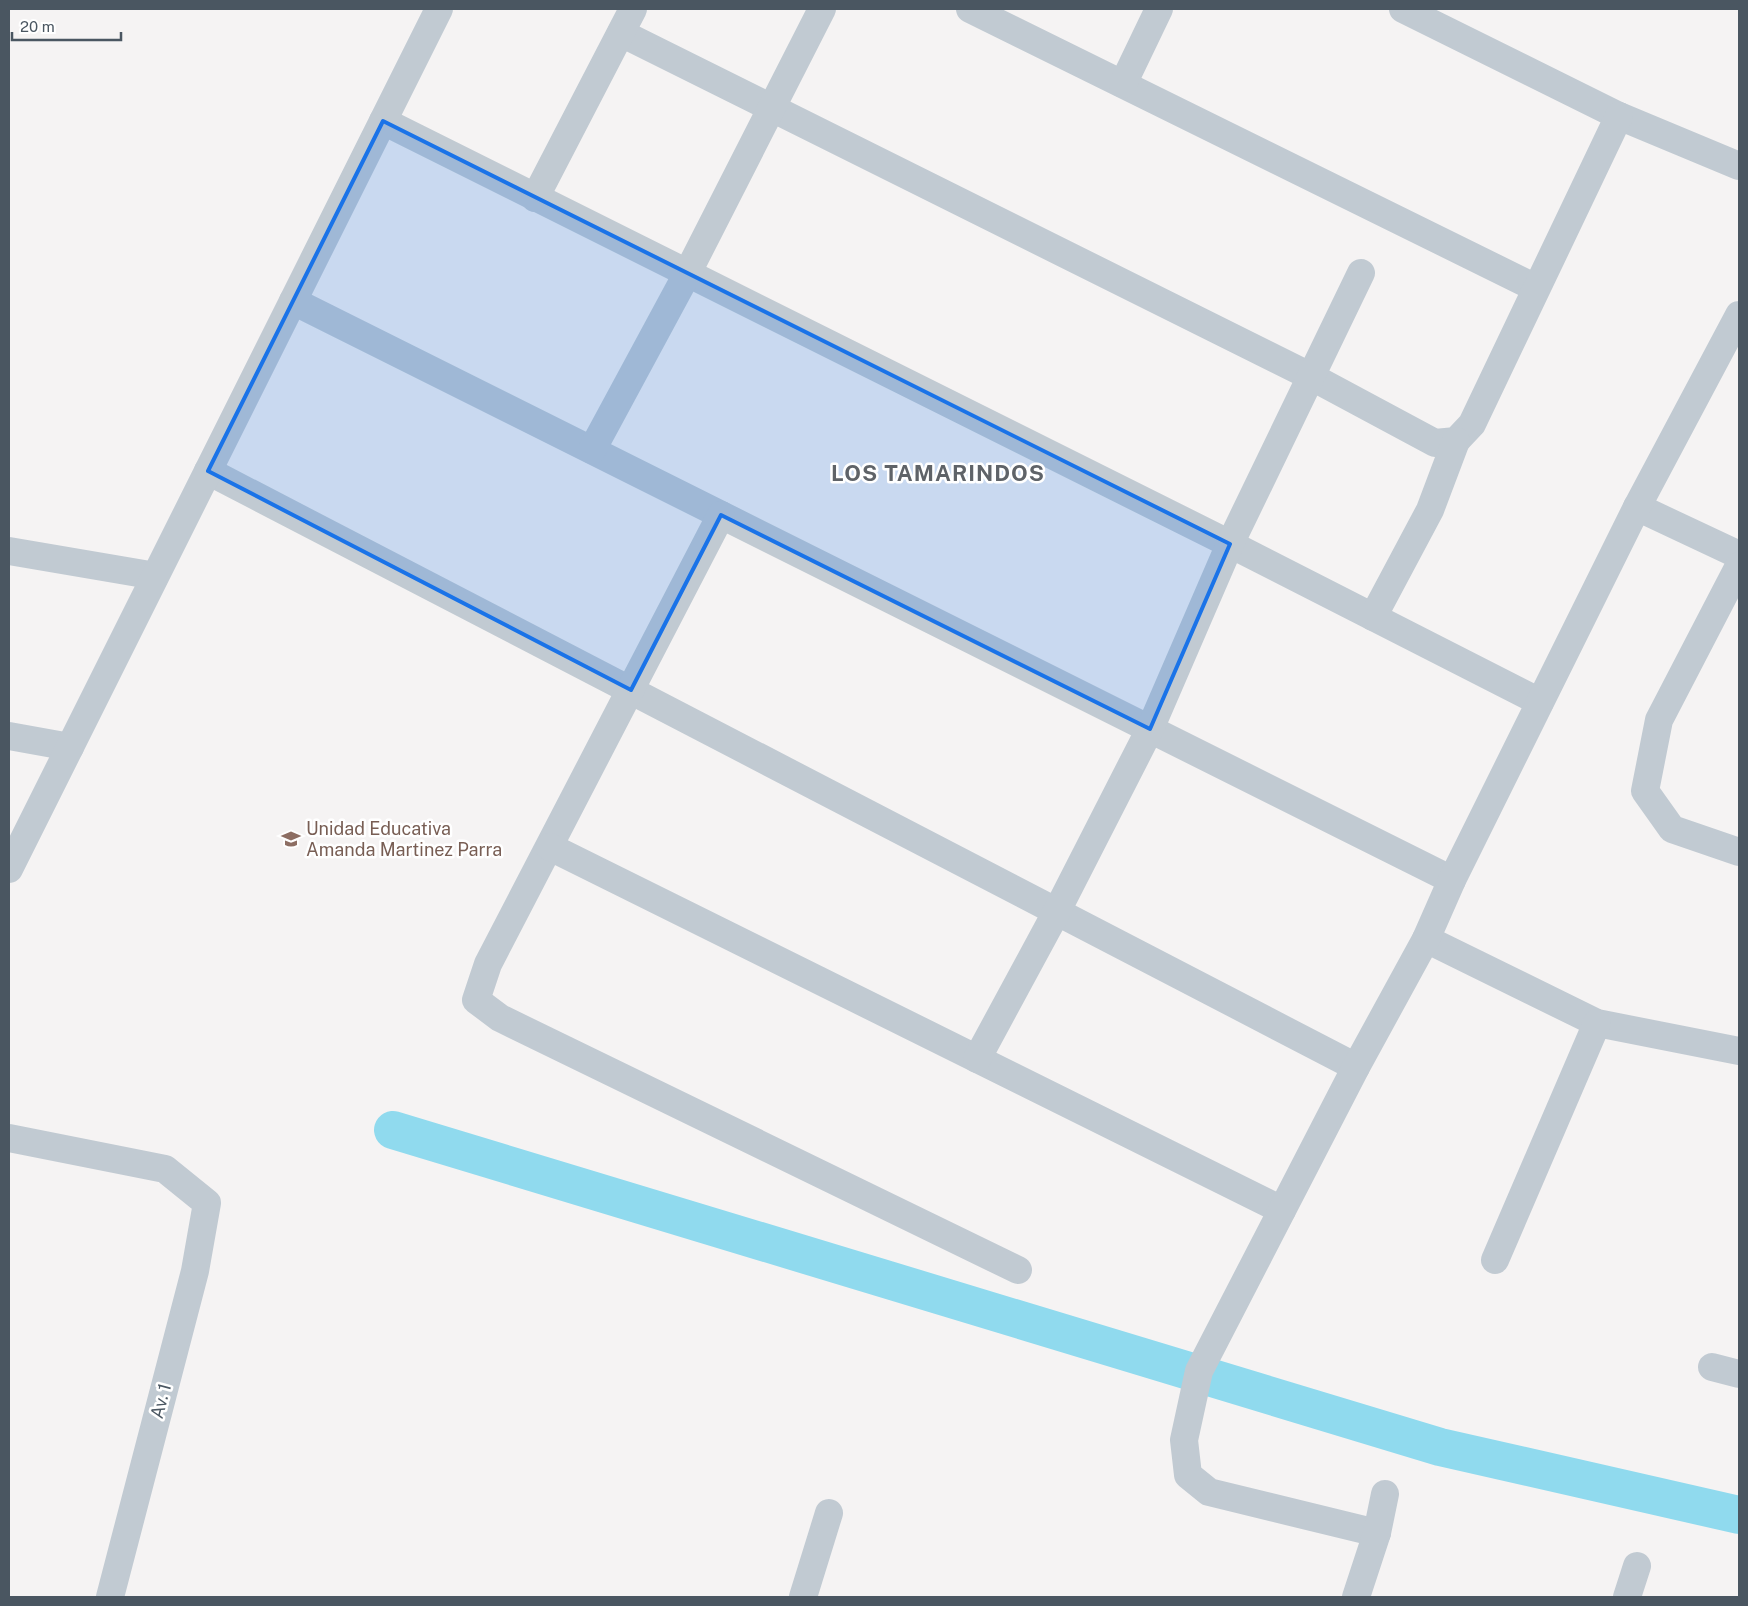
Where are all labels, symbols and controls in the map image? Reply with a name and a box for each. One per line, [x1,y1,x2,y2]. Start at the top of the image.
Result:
scale bar [12,10,121,42]
text: 20 m [20,18,55,35]
district label: LOS TAMARINDOS [831,460,1045,486]
place label: Unidad Educativa Amanda Martinez Parra [306,818,502,860]
school or university icon: Unidad Educativa Amanda Martinez Parra [280,828,302,850]
street label: Av. 1 [146,1381,175,1421]

